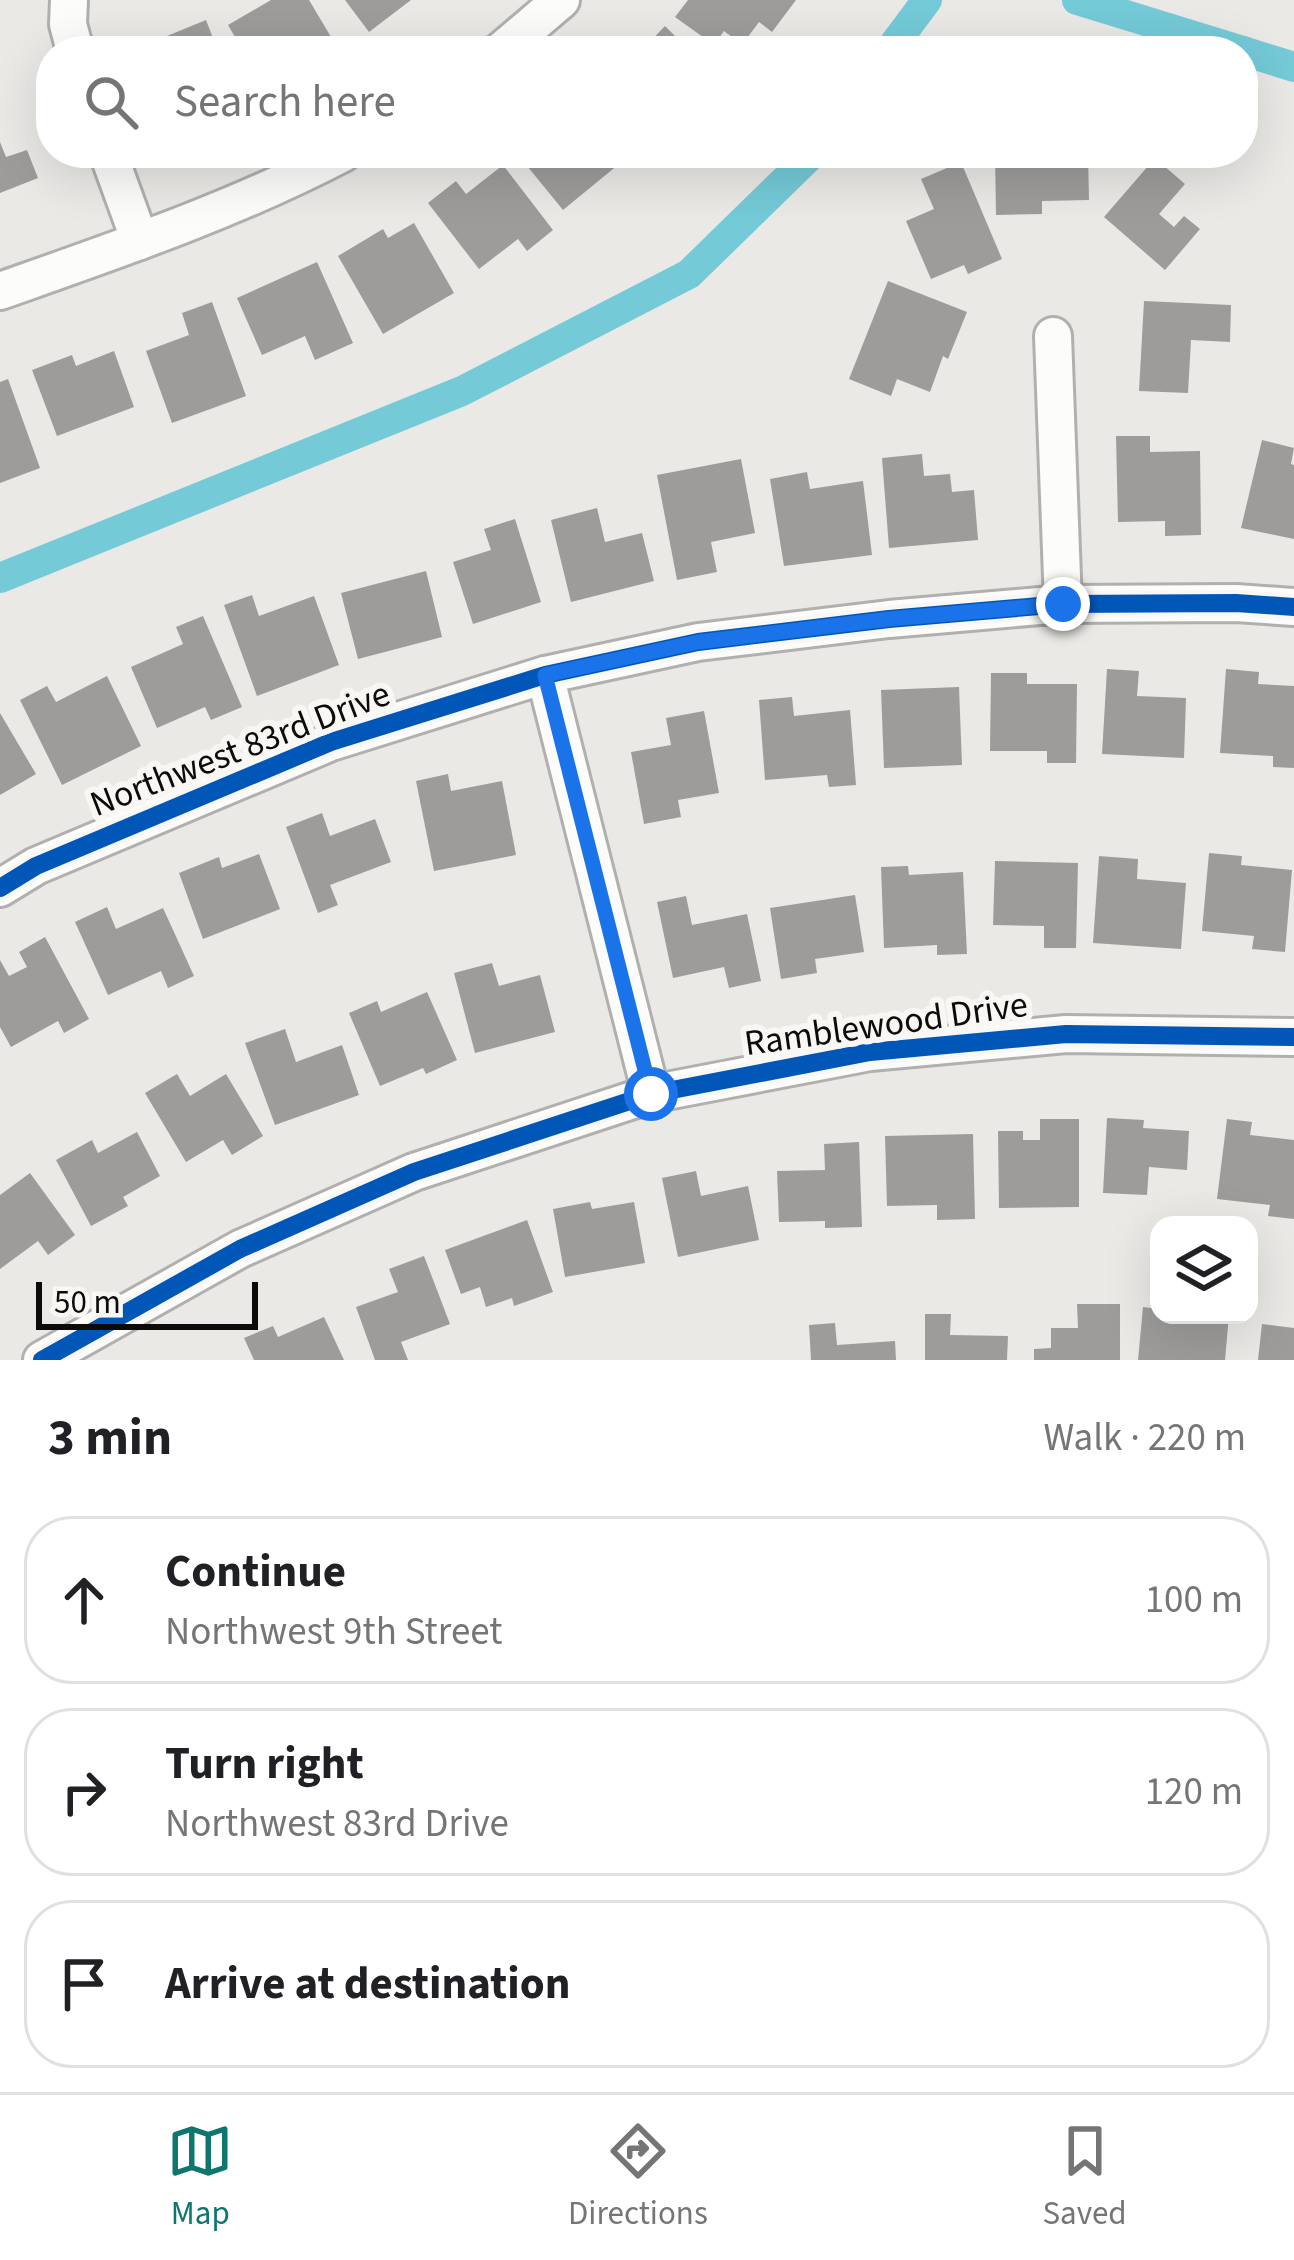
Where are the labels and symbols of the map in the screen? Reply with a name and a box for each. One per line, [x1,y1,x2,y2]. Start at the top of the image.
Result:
route end [1036,577,1090,631]
street label: Northwest 83rd Drive [83,668,397,830]
street label: Ramblewood Drive [741,979,1031,1069]
route start [624,1067,678,1121]
scale bar [36,1276,258,1329]

